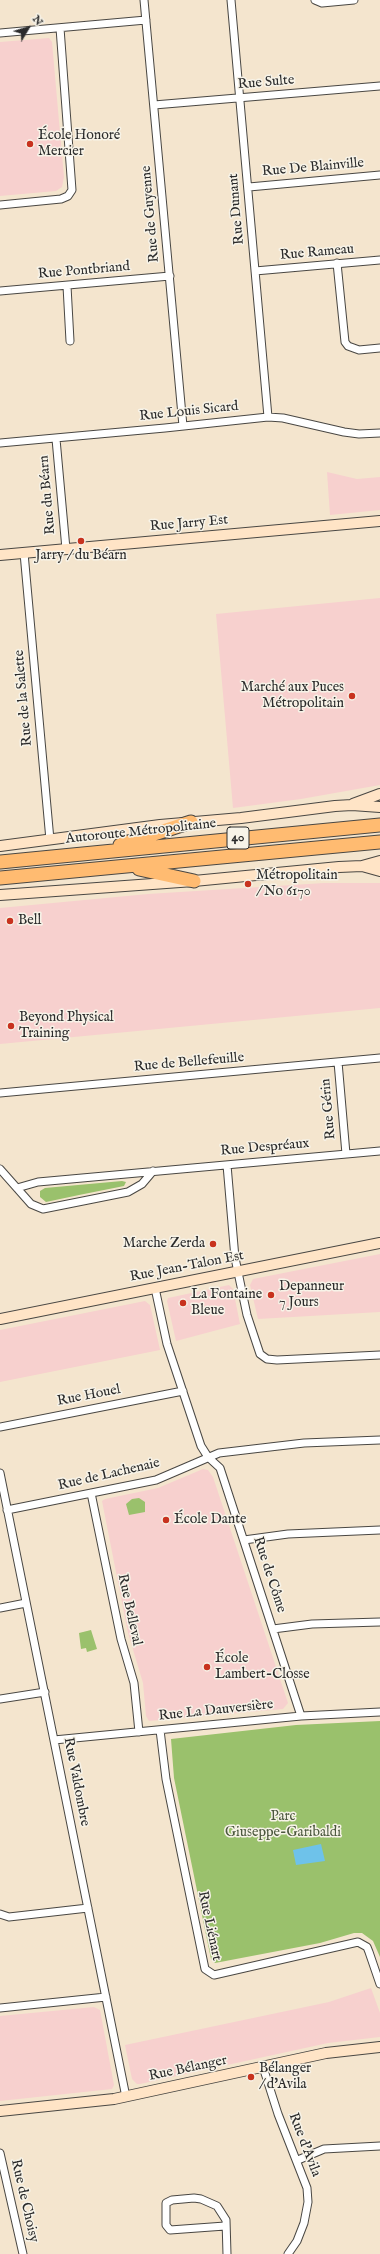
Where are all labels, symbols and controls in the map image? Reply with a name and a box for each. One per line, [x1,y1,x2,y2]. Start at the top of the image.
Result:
north arrow [8,8,48,48]
text: N [29,13,46,29]
street label: Rue Sulte [237,72,295,94]
place label: École Honoré Mercier [38,128,120,160]
marker: École Honoré Mercier [25,139,35,149]
street label: Rue De Blainville [261,155,365,181]
street label: Rue de Guyenne [138,165,164,263]
street label: Rue Dunant [226,173,248,245]
street label: Rue Rameau [279,241,355,265]
street label: Rue Pontbriand [37,259,131,283]
street label: Rue Louis Sicard [139,398,239,426]
street label: Rue du Béarn [36,455,60,535]
street label: Rue Jarry Est [149,512,229,536]
marker: Jarry / du Béarn [76,536,86,546]
place label: Jarry / du Béarn [35,548,127,564]
street label: Rue de la Salette [11,649,37,747]
place label: Marché aux Puces Métropolitain [241,680,344,712]
marker: Marché aux Puces Métropolitain [347,691,357,701]
street label: Autoroute Métropolitaine [65,816,217,848]
road number: 40 [227,827,249,849]
place label: Métropolitain / No 6170 [256,868,338,900]
marker: Métropolitain / No 6170 [243,879,253,889]
place label: Bell [18,913,41,929]
marker: Bell [5,916,15,926]
place label: Beyond Physical Training [19,1010,114,1042]
marker: Beyond Physical Training [6,1021,16,1031]
street label: Rue de Bellefeuille [133,1050,245,1076]
street label: Rue Gérin [318,1078,340,1140]
street label: Rue Despréaux [220,1136,310,1160]
place label: Marche Zerda [123,1236,205,1252]
marker: Marche Zerda [208,1239,218,1249]
street label: Rue Jean-Talon Est [129,1248,245,1286]
place label: Depanneur 7 Jours [279,1279,344,1312]
place label: La Fontaine Bleue [191,1287,262,1320]
marker: Depanneur 7 Jours [266,1290,276,1300]
marker: La Fontaine Bleue [178,1298,188,1308]
street label: Rue Houel [56,1382,122,1410]
street label: Rue de Lachenaie [57,1455,161,1495]
place label: École Dante [174,1512,246,1528]
marker: École Dante [161,1515,171,1525]
street label: Rue de Côme [249,1535,289,1615]
street label: Rue Belleval [113,1573,145,1647]
place label: École Lambert-Closse [215,1651,310,1684]
marker: École Lambert-Closse [202,1662,212,1672]
street label: Rue La Dauversière [158,1697,274,1725]
street label: Rue Valdombre [59,1736,93,1828]
park label: Parc Giuseppe-Garibaldi [225,1809,341,1842]
street label: Rue Liénart [193,1890,225,1962]
street label: Rue Bélanger [147,2053,229,2085]
place label: Bélanger / d'Avila [259,2061,311,2094]
marker: Bélanger / d'Avila [246,2072,256,2082]
street label: Rue d'Avila [284,2111,324,2179]
street label: Rue de Choisy [6,2158,42,2244]

